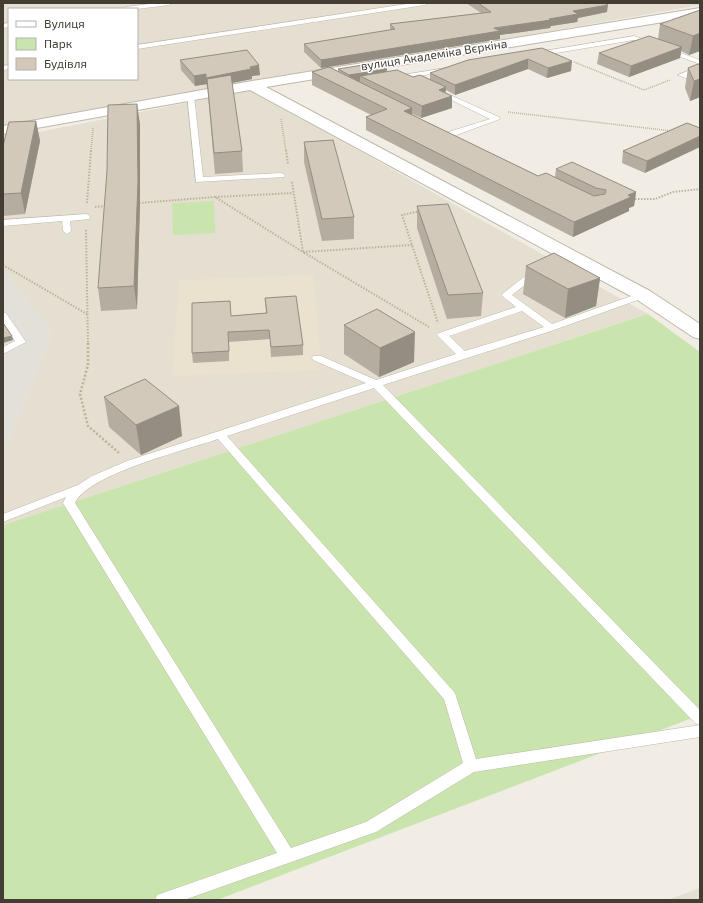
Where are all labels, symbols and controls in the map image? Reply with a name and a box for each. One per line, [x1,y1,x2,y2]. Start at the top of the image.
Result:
legend [8,8,138,80]
text: Вулиця [44,16,85,31]
text: Парк [44,36,73,50]
street label: вулиця Академіка Вєркіна [360,36,508,73]
text: Будівля [44,56,87,71]

